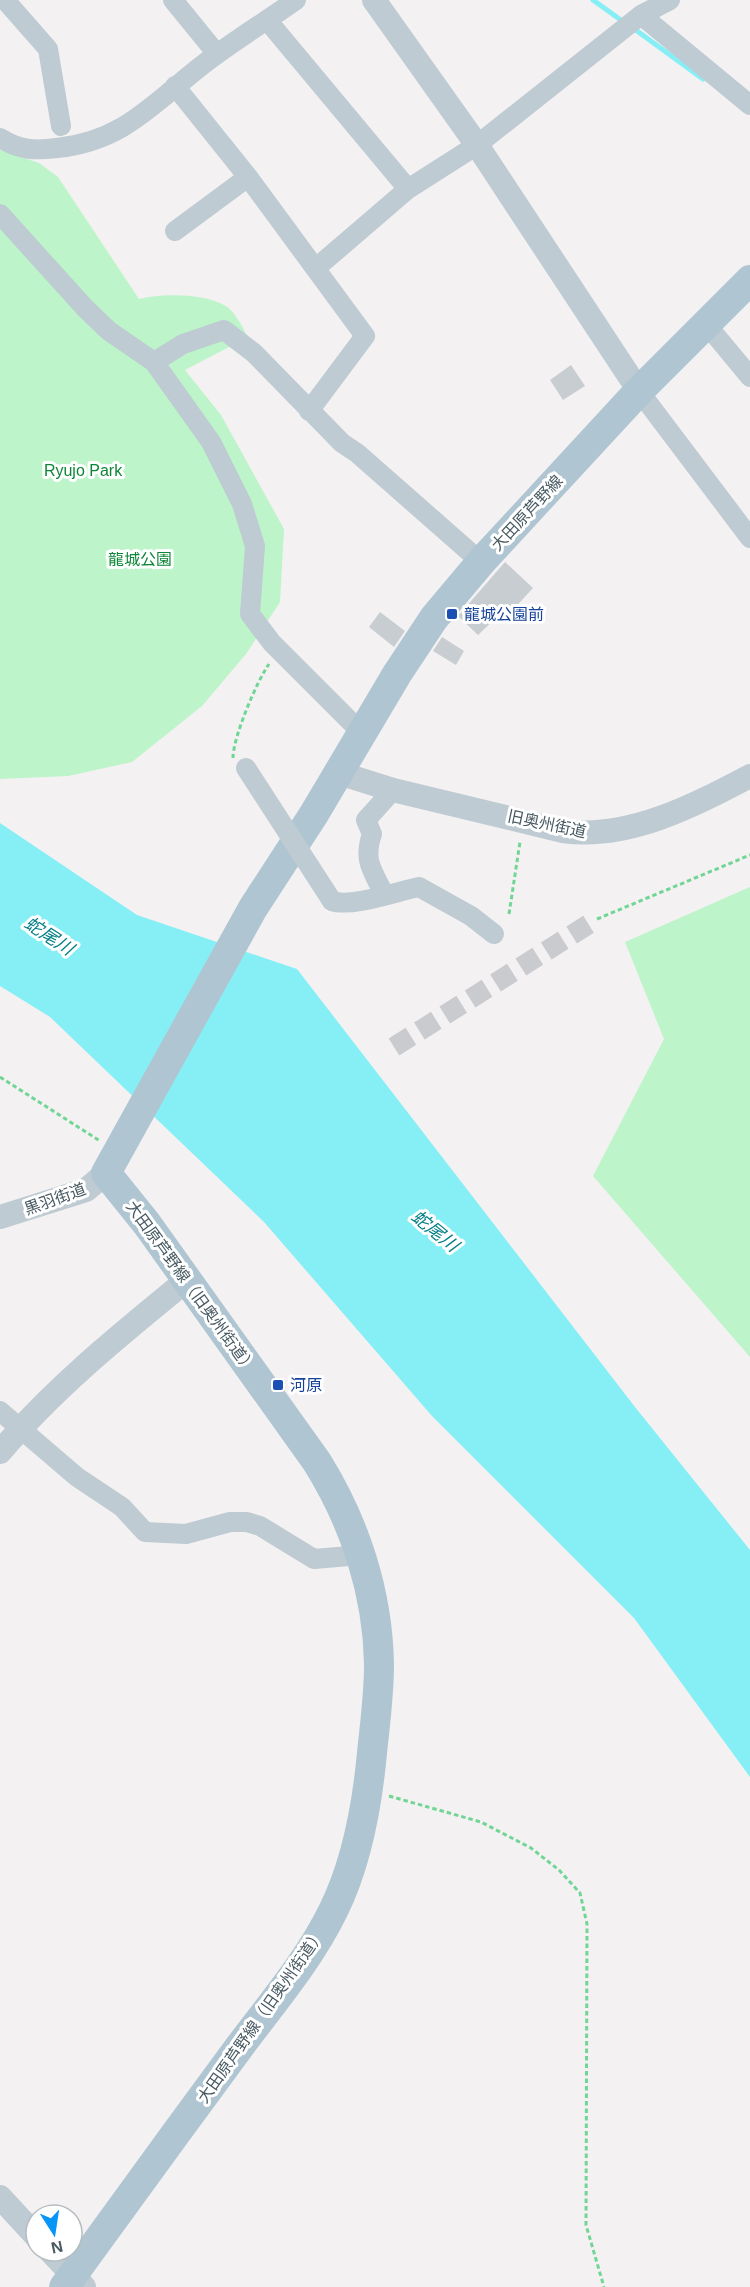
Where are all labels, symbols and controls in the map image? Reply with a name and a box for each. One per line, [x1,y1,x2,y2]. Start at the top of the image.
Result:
park label: Ryujo Park [44,462,123,479]
street label: 大田原芦野線 [488,472,566,554]
park label: 龍城公園 [108,551,172,568]
place label: 龍城公園前 [464,606,544,623]
marker: 龍城公園前 [445,607,459,621]
street label: 旧奥州街道 [506,807,588,841]
water label: 蛇尾川 [21,913,79,960]
street label: 黒羽街道 [22,1180,88,1218]
street label: 大田原芦野線（旧奥州街道） [123,1198,259,1376]
water label: 蛇尾川 [408,1206,464,1257]
place label: 河原 [290,1377,322,1394]
marker: 河原 [271,1378,285,1392]
street label: 大田原芦野線（旧奥州街道） [194,1926,328,2106]
north arrow [24,2203,84,2263]
text: N [50,2238,64,2257]

